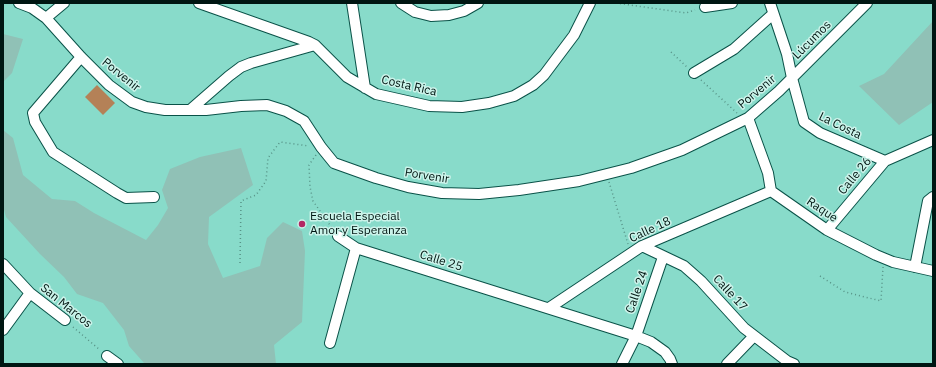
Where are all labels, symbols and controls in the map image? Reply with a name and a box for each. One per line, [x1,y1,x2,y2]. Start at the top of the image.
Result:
street label: Lúcumos [790,18,834,62]
street label: Porvenir [99,55,143,95]
street label: Porvenir [735,72,779,112]
street label: Costa Rica [380,73,438,99]
street label: La Costa [816,109,864,143]
street label: Calle 26 [835,154,875,198]
street label: Porvenir [404,165,450,187]
street label: Raque [804,194,840,226]
place label: Escuela Especial Amor y Esperanza [310,210,407,238]
street label: Calle 18 [627,214,673,246]
marker: Escuela Especial Amor y Esperanza [297,219,307,229]
street label: Calle 25 [418,248,464,274]
street label: Calle 24 [623,269,651,315]
street label: Calle 17 [710,272,750,314]
street label: San Marcos [37,281,95,331]

